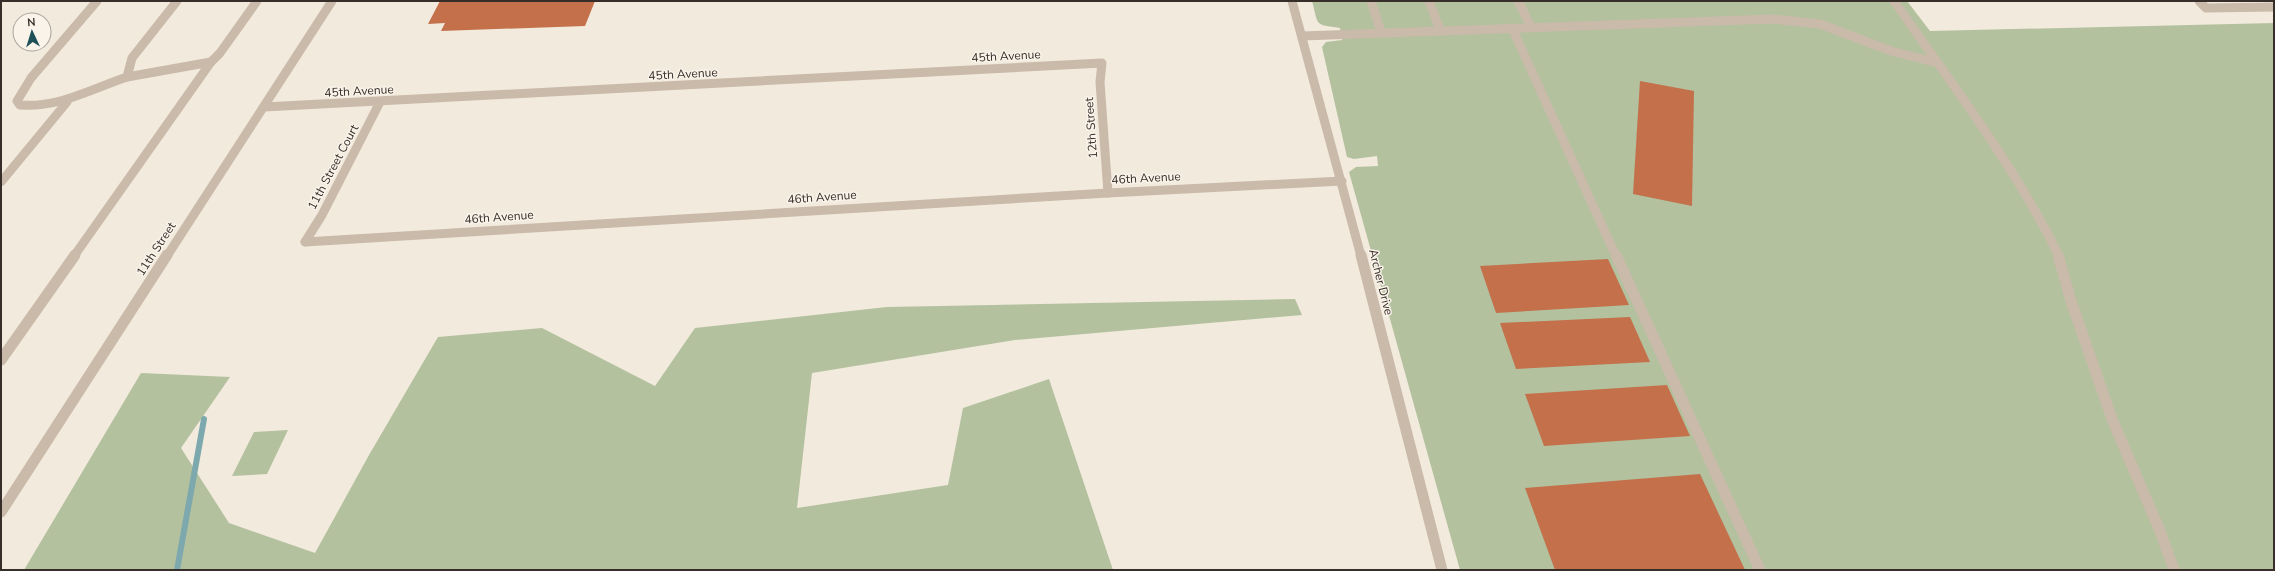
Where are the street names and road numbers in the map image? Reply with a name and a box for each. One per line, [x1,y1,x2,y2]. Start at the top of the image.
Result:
street label: 45th Avenue [971,46,1041,66]
street label: 45th Avenue [648,64,718,84]
street label: 45th Avenue [324,81,394,101]
street label: 12th Street [1081,96,1101,159]
street label: 11th Street Court [304,121,363,212]
street label: 46th Avenue [1111,168,1181,188]
street label: 46th Avenue [787,187,857,207]
street label: 46th Avenue [464,207,534,227]
street label: 11th Street [133,218,180,279]
street label: Archer Drive [1365,247,1397,317]

